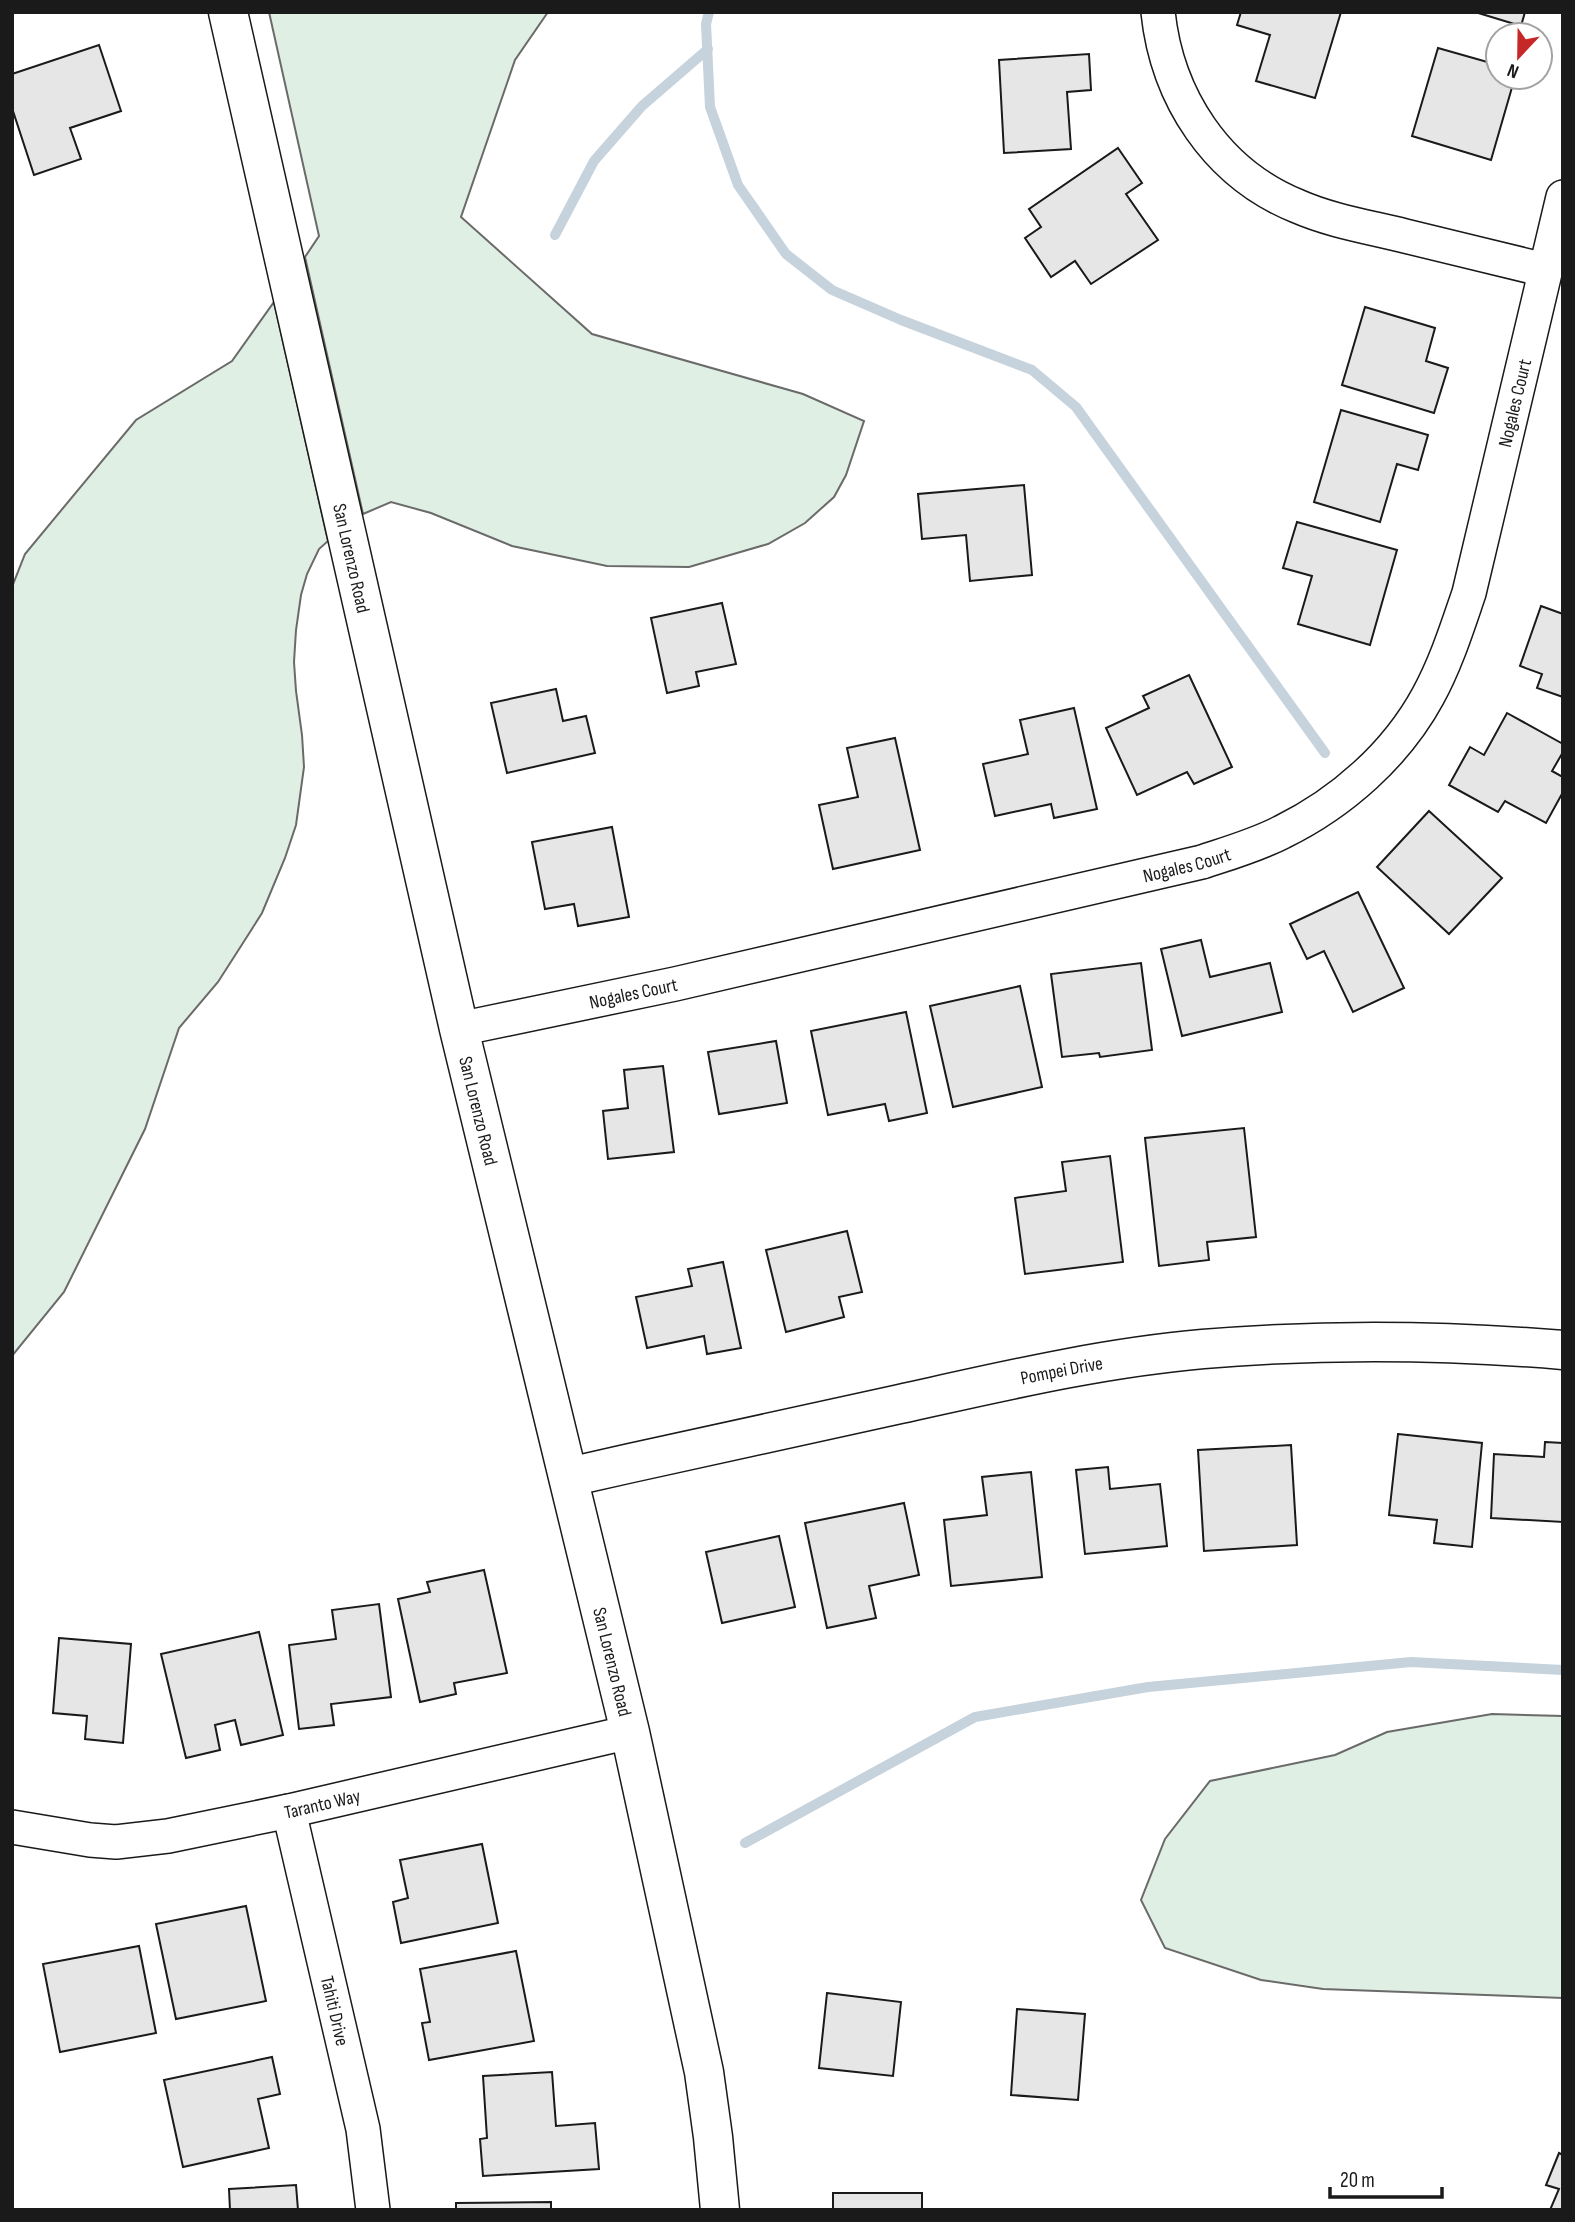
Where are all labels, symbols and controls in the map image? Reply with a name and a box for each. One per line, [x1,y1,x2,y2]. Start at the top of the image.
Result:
north arrow [1484,21,1554,91]
text: N [1504,58,1522,83]
street label: Nogales Court [1494,357,1537,450]
street label: San Lorenzo Road [327,502,374,615]
street label: Nogales Court [1141,843,1234,888]
street label: Nogales Court [587,974,680,1015]
street label: San Lorenzo Road [453,1054,502,1168]
street label: Pompei Drive [1018,1352,1105,1390]
street label: San Lorenzo Road [587,1605,636,1719]
street label: Taranto Way [282,1785,363,1825]
street label: Tahiti Drive [315,1974,353,2048]
scale bar [1330,2156,1442,2200]
text: 20 m [1340,2168,1375,2193]

